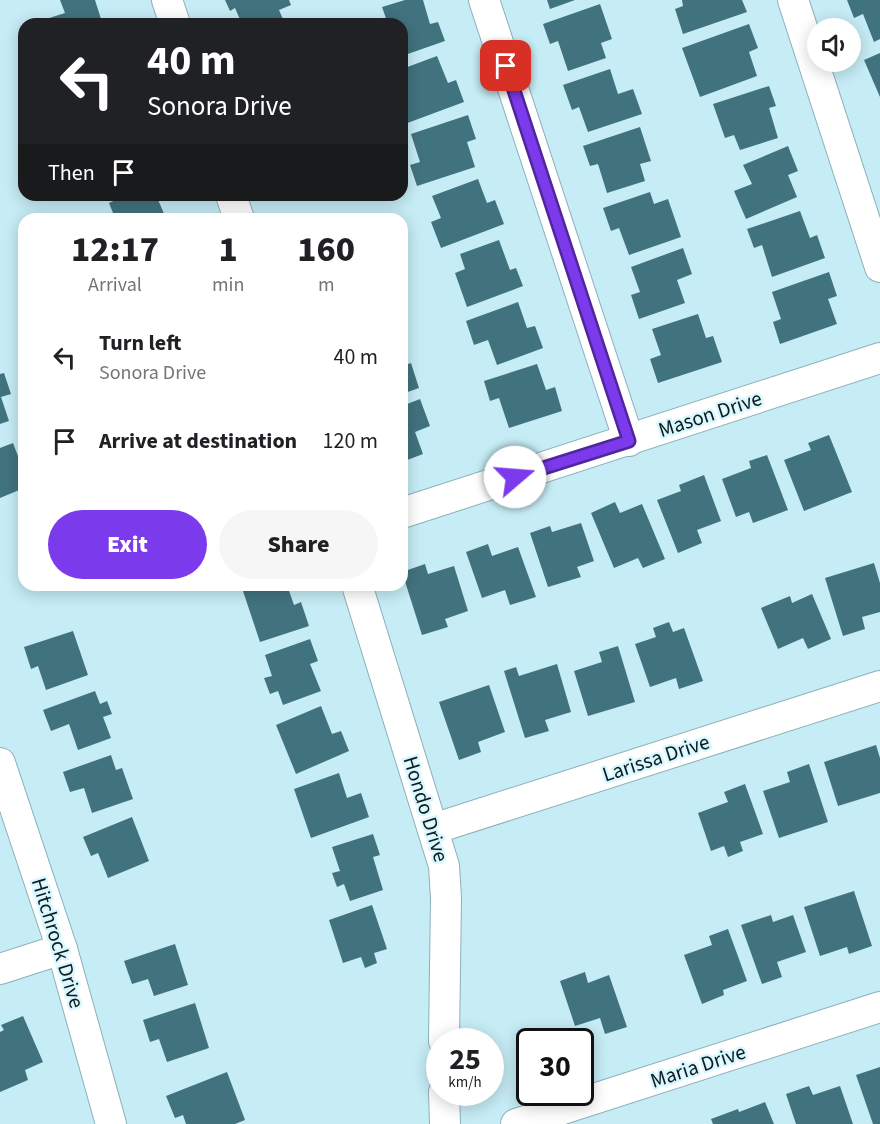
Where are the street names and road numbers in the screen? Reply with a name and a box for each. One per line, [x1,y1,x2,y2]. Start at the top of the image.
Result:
street label: Mason Drive [654,383,766,445]
street label: Larissa Drive [599,727,713,789]
street label: Hondo Drive [396,752,456,866]
street label: Hitchrock Drive [24,874,92,1012]
street label: Maria Drive [646,1036,750,1096]

